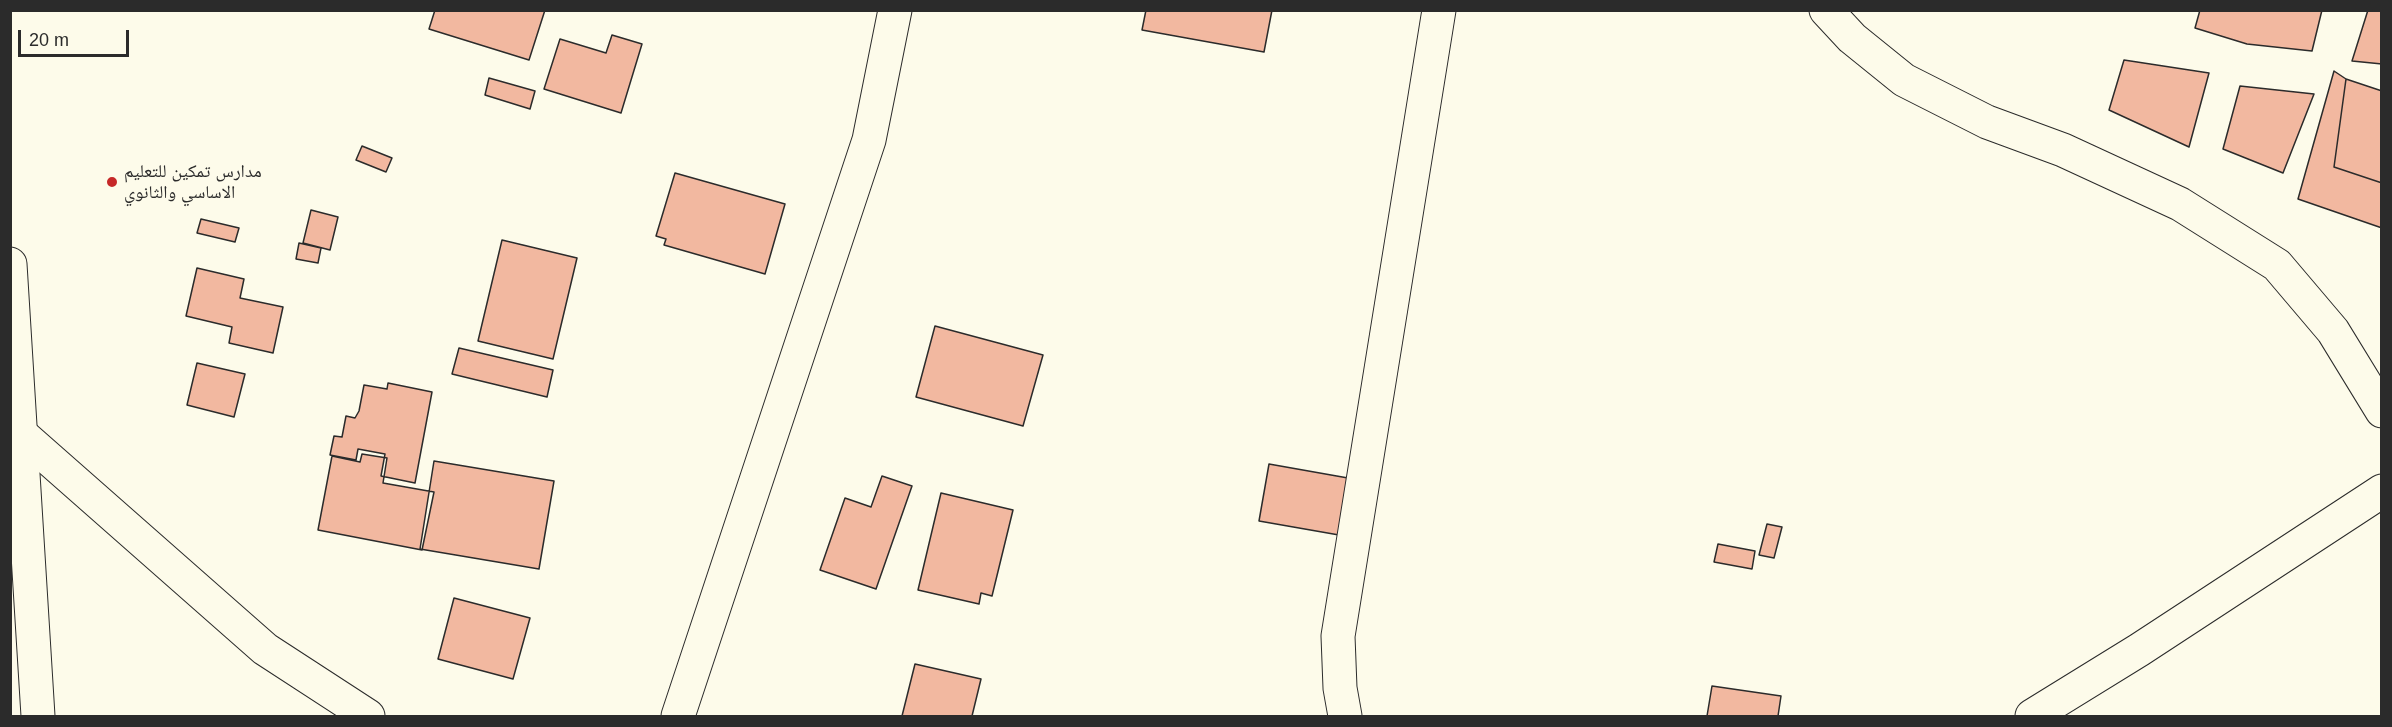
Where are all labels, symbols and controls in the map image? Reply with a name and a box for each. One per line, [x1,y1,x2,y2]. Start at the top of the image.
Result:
scale bar [21,18,132,56]
text: 20 m [29,30,69,50]
place label: مدارس تمكين للتعليم الاساسي والثانوي [124,161,262,204]
marker: مدارس تمكين للتعليم الاساسي والثانوي [105,175,119,189]

